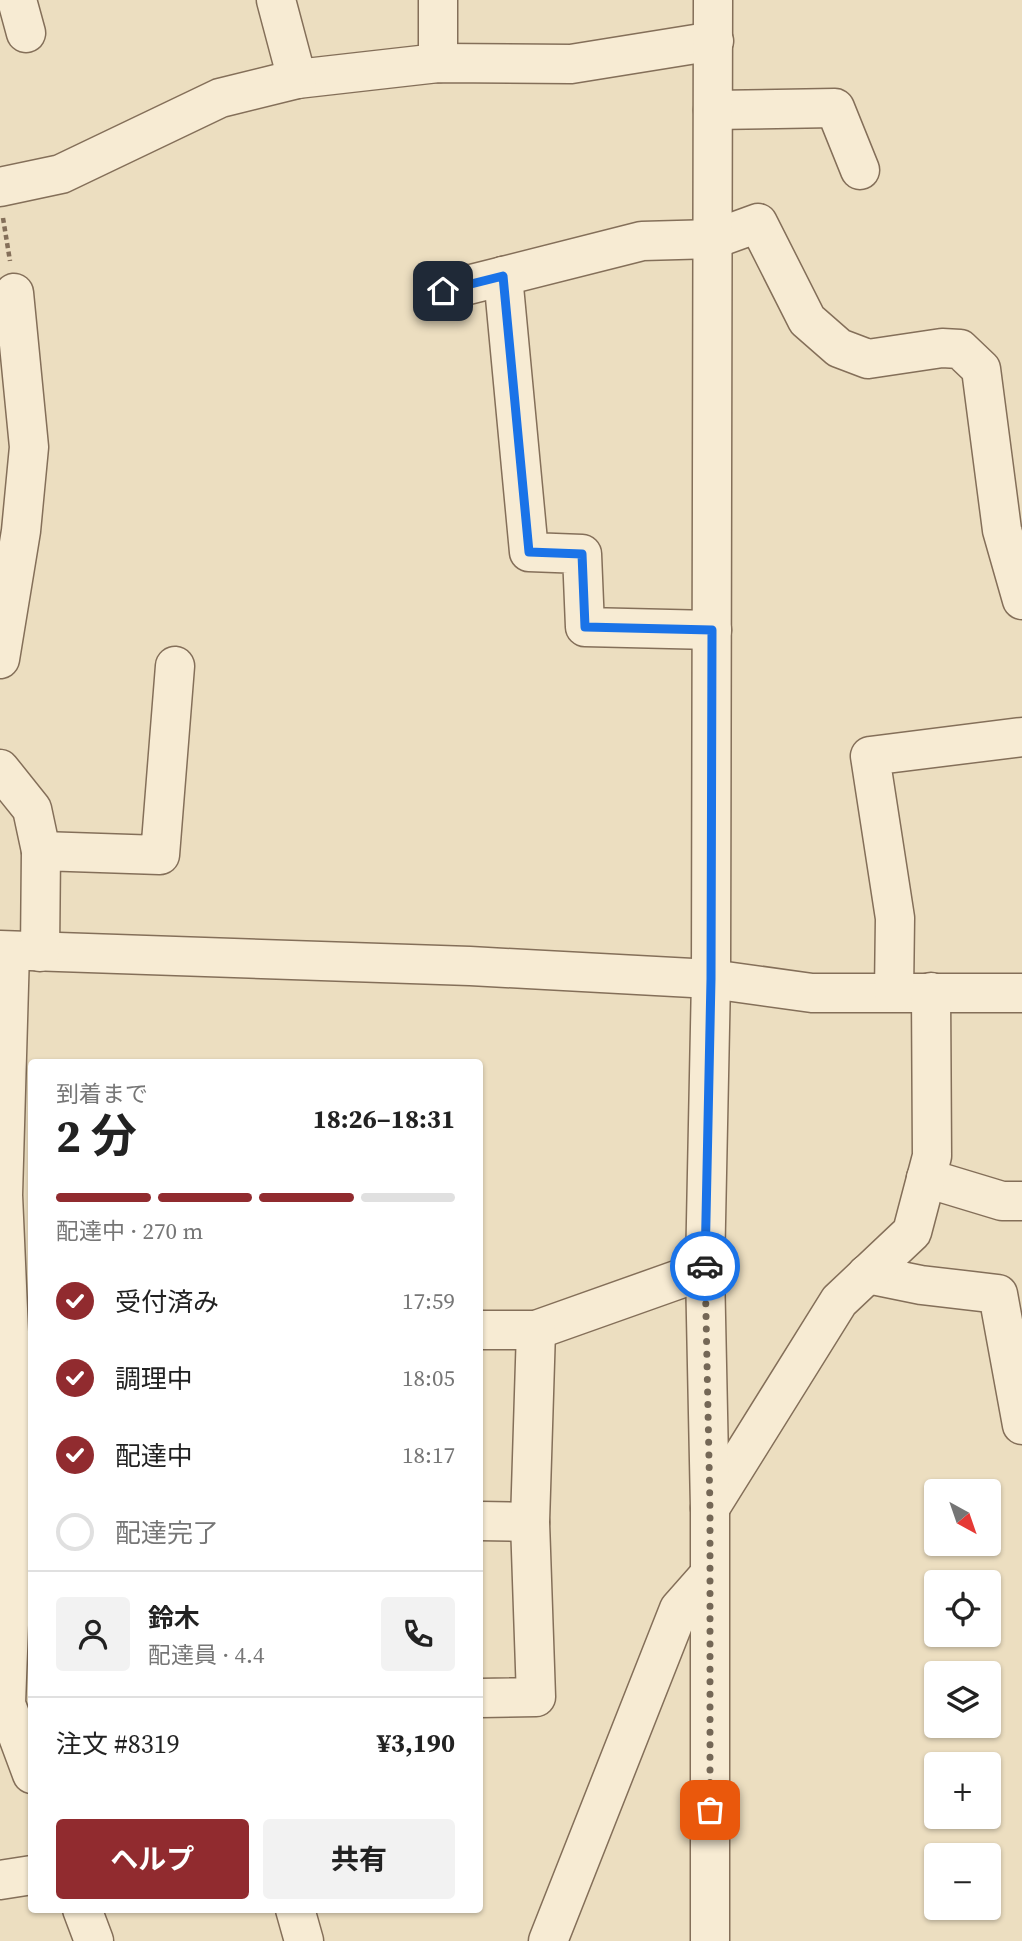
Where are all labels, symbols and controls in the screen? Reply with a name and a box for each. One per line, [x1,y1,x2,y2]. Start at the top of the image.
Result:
pin [413,261,473,321]
icon: home [424,272,462,310]
text: 到着まで [56,1078,148,1110]
text: 18:26–18:31 [313,1101,455,1137]
text: 2 分 [56,1104,137,1167]
text: 配達中 · 270 m [56,1215,203,1247]
courier [670,1231,740,1301]
icon: car [686,1247,724,1285]
icon: check [56,1282,94,1320]
text: 受付済み [115,1284,219,1320]
text: 17:59 [402,1285,455,1317]
icon: check [56,1359,94,1397]
text: 調理中 [115,1361,193,1397]
text: 18:05 [402,1362,455,1394]
icon: check [56,1436,94,1474]
text: 配達中 [115,1438,193,1474]
text: 18:17 [402,1439,455,1471]
north arrow [924,1479,1001,1556]
map controls [924,1479,1001,1920]
text: 配達完了 [115,1515,219,1551]
button: locate [924,1570,1001,1647]
button: person [56,1597,130,1671]
button: phone [381,1597,455,1671]
text: 鈴木 [148,1600,200,1636]
text: 配達員 · 4.4 [148,1639,265,1671]
button: layers [924,1661,1001,1738]
text: ¥3,190 [377,1725,455,1761]
text: 注文 #8319 [56,1726,180,1762]
button: + [924,1752,1001,1829]
pin [680,1780,740,1840]
icon: bag [691,1791,729,1829]
button: ヘルプ [56,1819,249,1899]
button: 共有 [263,1819,455,1899]
button: − [924,1843,1001,1920]

